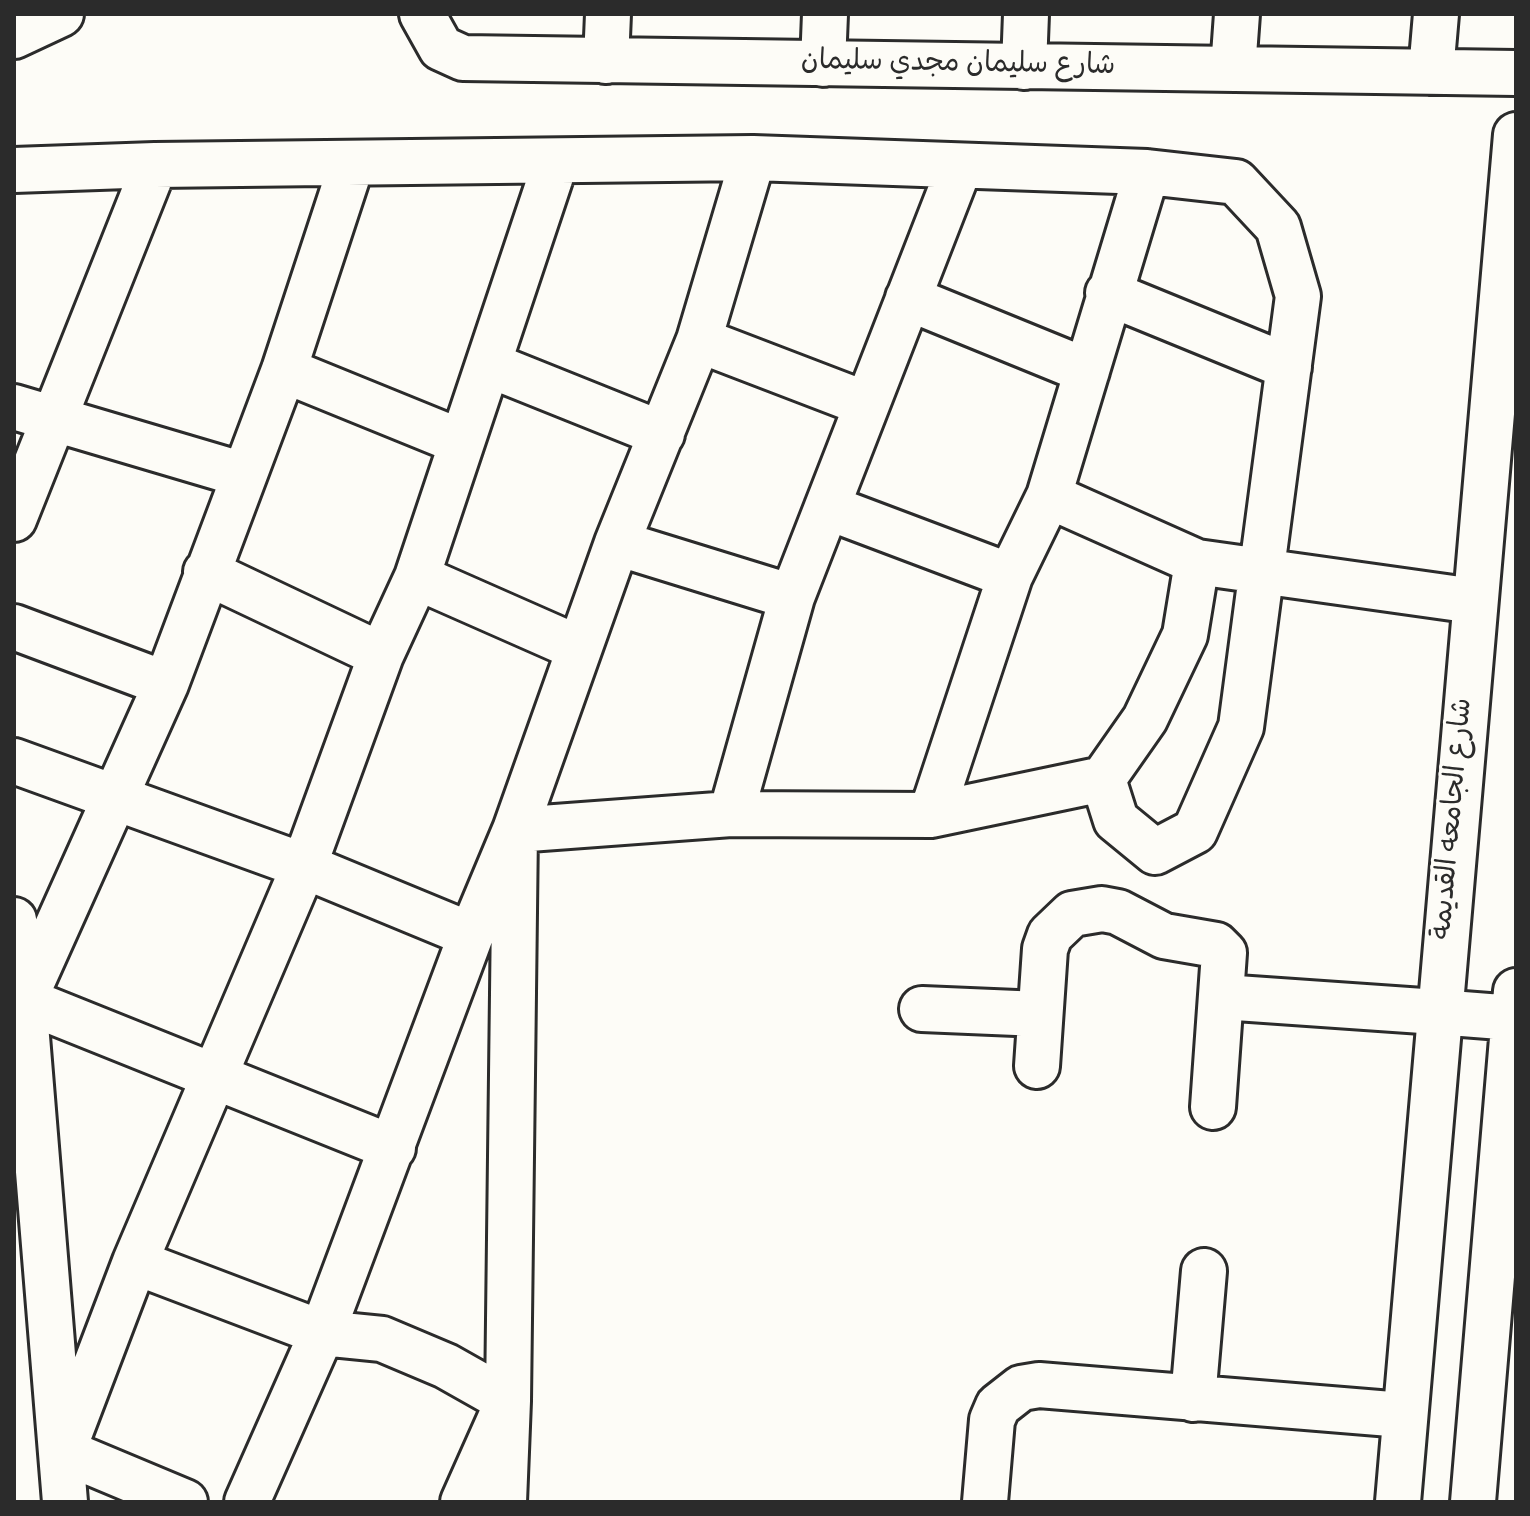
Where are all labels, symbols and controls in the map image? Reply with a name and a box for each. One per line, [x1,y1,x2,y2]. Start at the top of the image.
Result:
street label: شارع سليمان مجدي سليمان [800,46,1116,86]
street label: شارع الجامعه القديمة [1428,697,1482,941]

